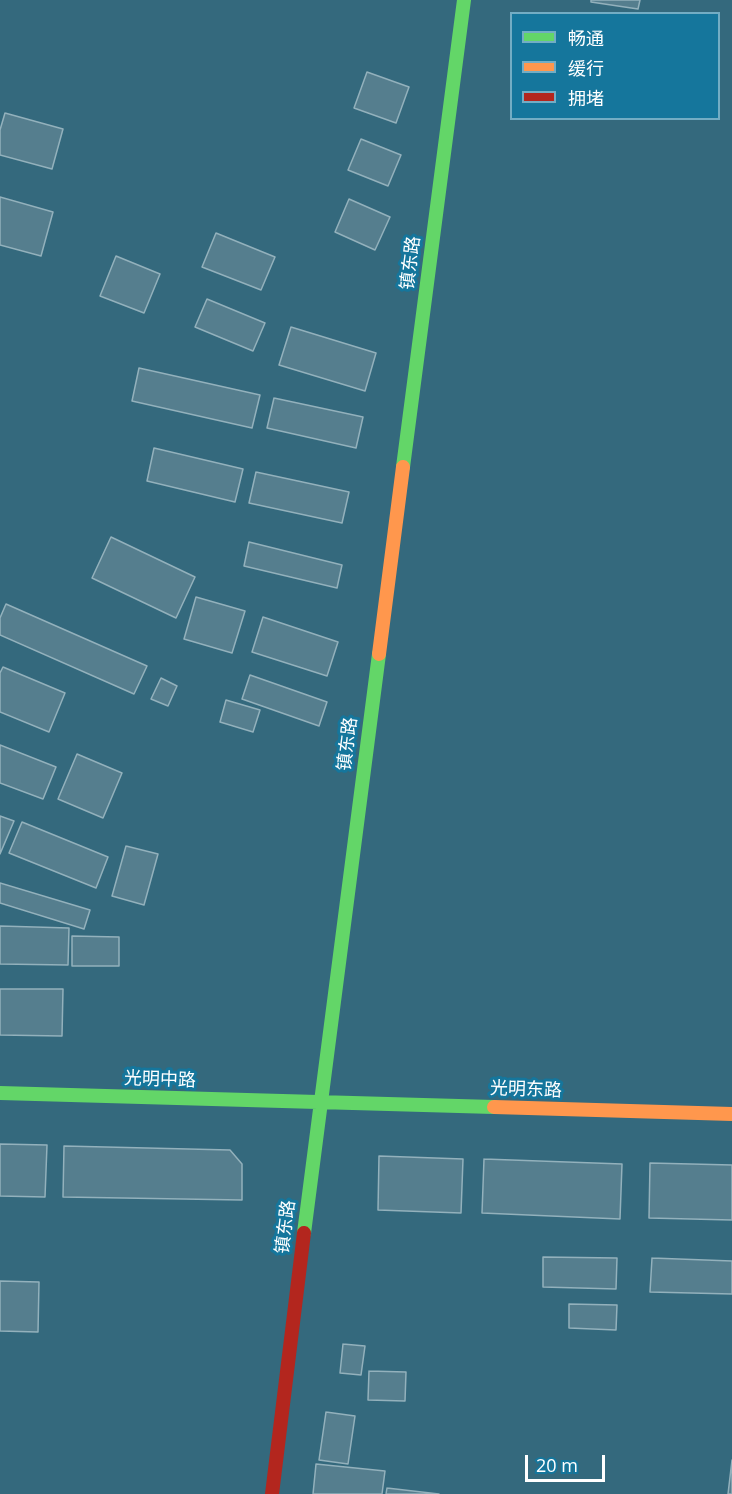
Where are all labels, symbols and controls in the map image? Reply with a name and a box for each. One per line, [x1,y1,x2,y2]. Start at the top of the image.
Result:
legend [510,12,720,120]
text: 畅通 [568,26,604,50]
text: 缓行 [568,56,604,80]
text: 拥堵 [568,86,604,110]
street label: 镇东路 [397,235,425,291]
street label: 镇东路 [334,716,362,772]
street label: 光明中路 [124,1068,196,1092]
street label: 光明东路 [490,1078,562,1102]
street label: 镇东路 [272,1199,300,1255]
scale bar [528,1443,608,1481]
text: 20 m [536,1453,578,1477]

